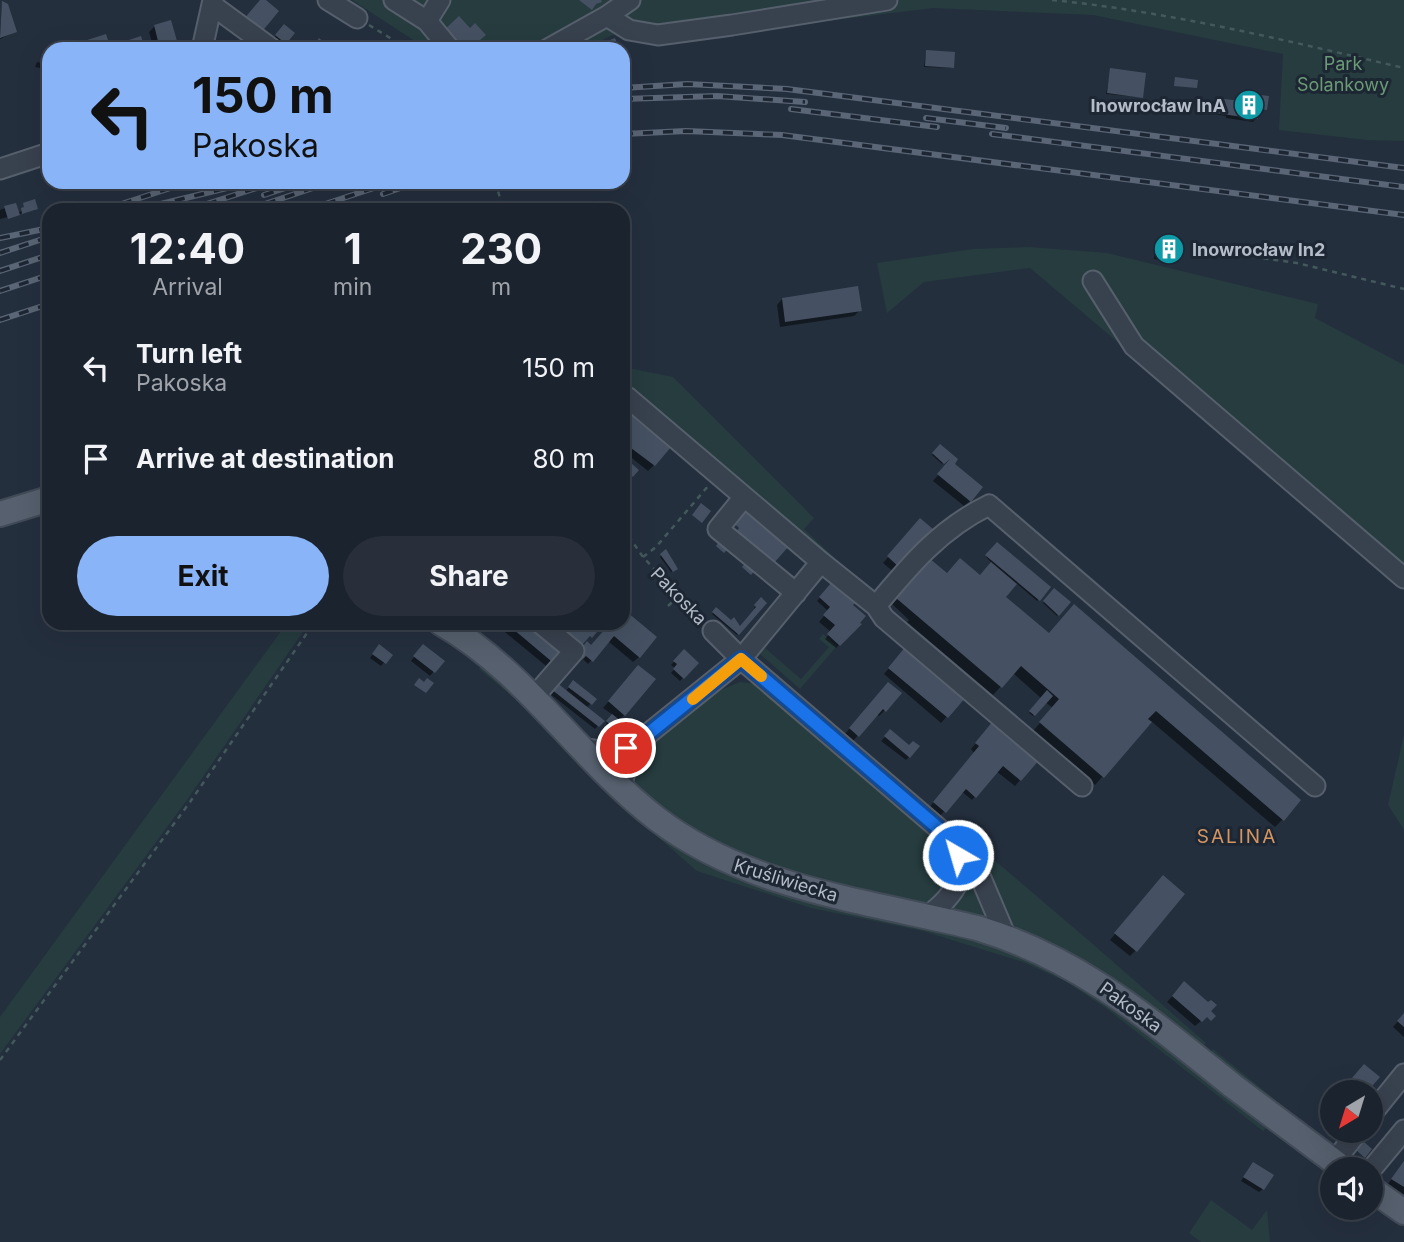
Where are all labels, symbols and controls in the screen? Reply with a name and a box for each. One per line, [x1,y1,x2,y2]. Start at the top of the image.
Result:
park label: Park Solankowy [1297,53,1389,95]
text: 150 m [192,66,334,125]
icon: left [77,70,168,161]
building icon: Inowrocław InA [1232,88,1266,122]
place label: Inowrocław InA [1091,95,1226,116]
text: Pakoska [192,126,319,165]
text: 12:40 [130,223,245,274]
text: 1 [344,223,362,274]
text: 230 [460,223,542,274]
building icon: Inowrocław In2 [1152,232,1186,266]
place label: Inowrocław In2 [1192,239,1325,260]
text: Arrival [152,273,223,301]
text: min [333,273,372,301]
text: m [491,273,511,301]
text: Turn left [136,338,242,369]
icon: left [77,349,115,387]
text: 150 m [522,352,595,383]
text: Pakoska [136,369,227,397]
icon: arrive [77,440,115,478]
text: Arrive at destination [136,443,395,474]
text: 80 m [532,443,595,474]
button: Exit [77,536,329,616]
button: Share [343,536,595,616]
street label: Pakoska [647,563,711,629]
pin [596,718,656,778]
icon: arrive [607,729,645,767]
position arrow [921,818,995,892]
district label: SALINA [1197,825,1277,848]
street label: Kruśliwiecka [731,854,841,906]
street label: Pakoska [1096,978,1166,1036]
north arrow [1320,1080,1382,1143]
map controls [1320,1080,1383,1220]
button: sound [1320,1157,1383,1220]

